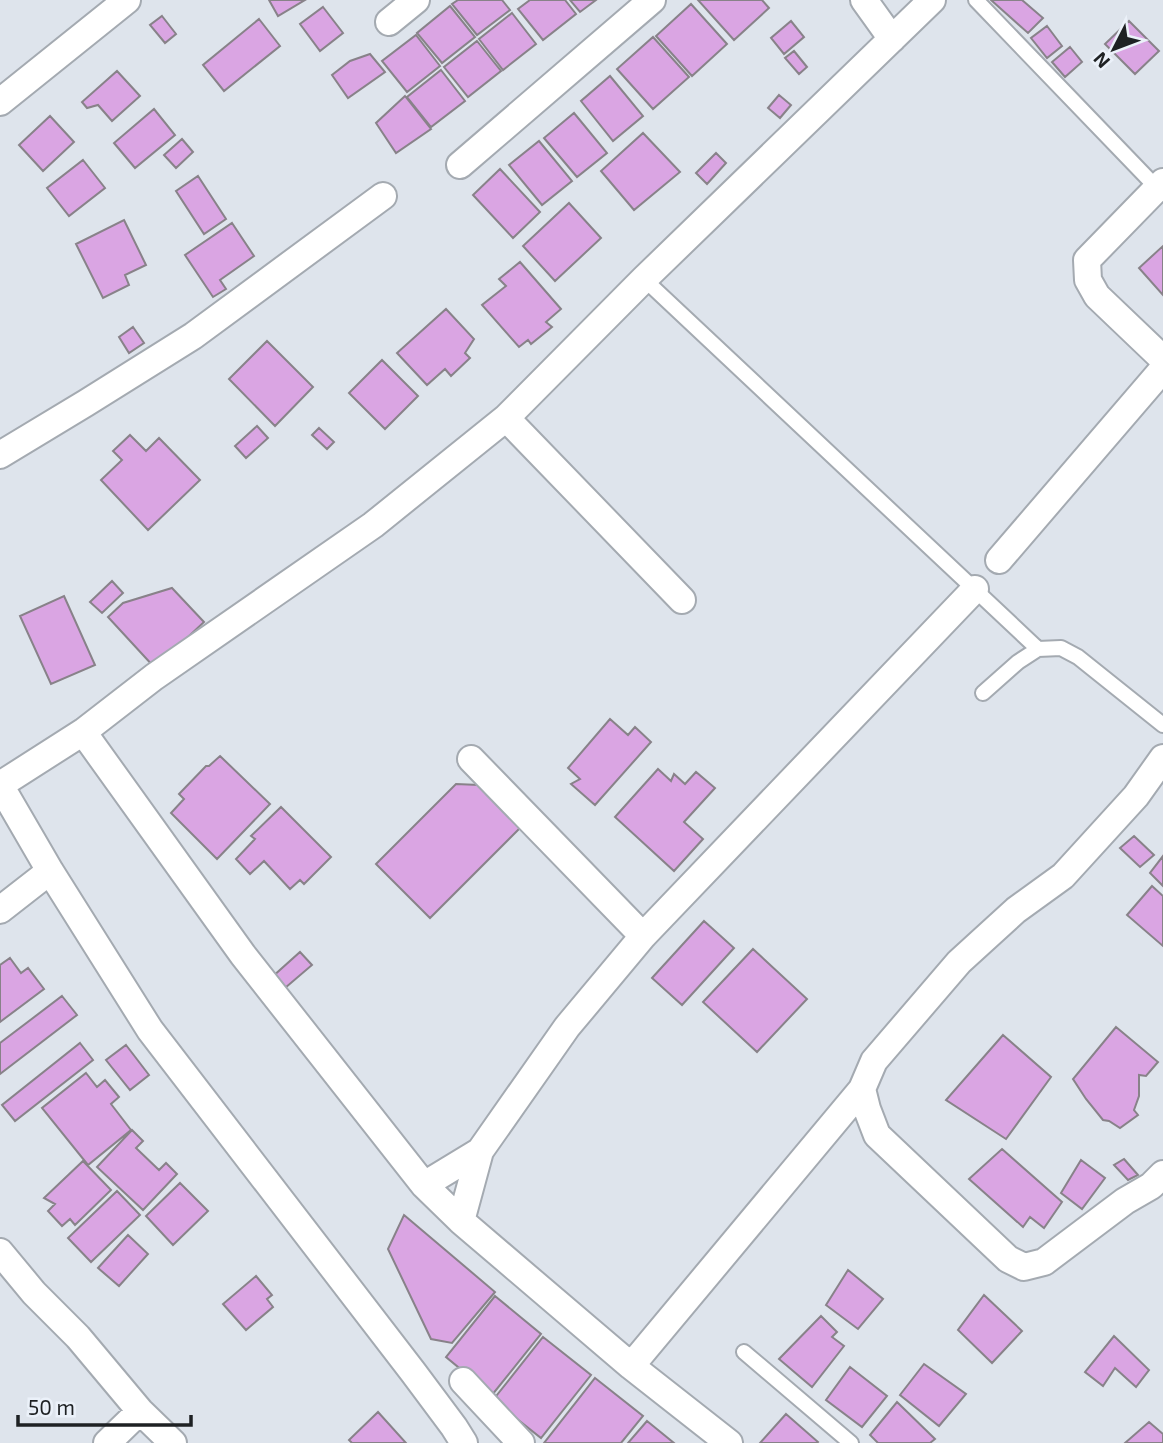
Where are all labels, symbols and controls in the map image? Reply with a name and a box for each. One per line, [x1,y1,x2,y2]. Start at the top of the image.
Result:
north arrow [1079,14,1149,84]
text: N [1088,48,1114,74]
scale bar [18,1384,191,1428]
text: 50 m [28,1394,75,1419]

